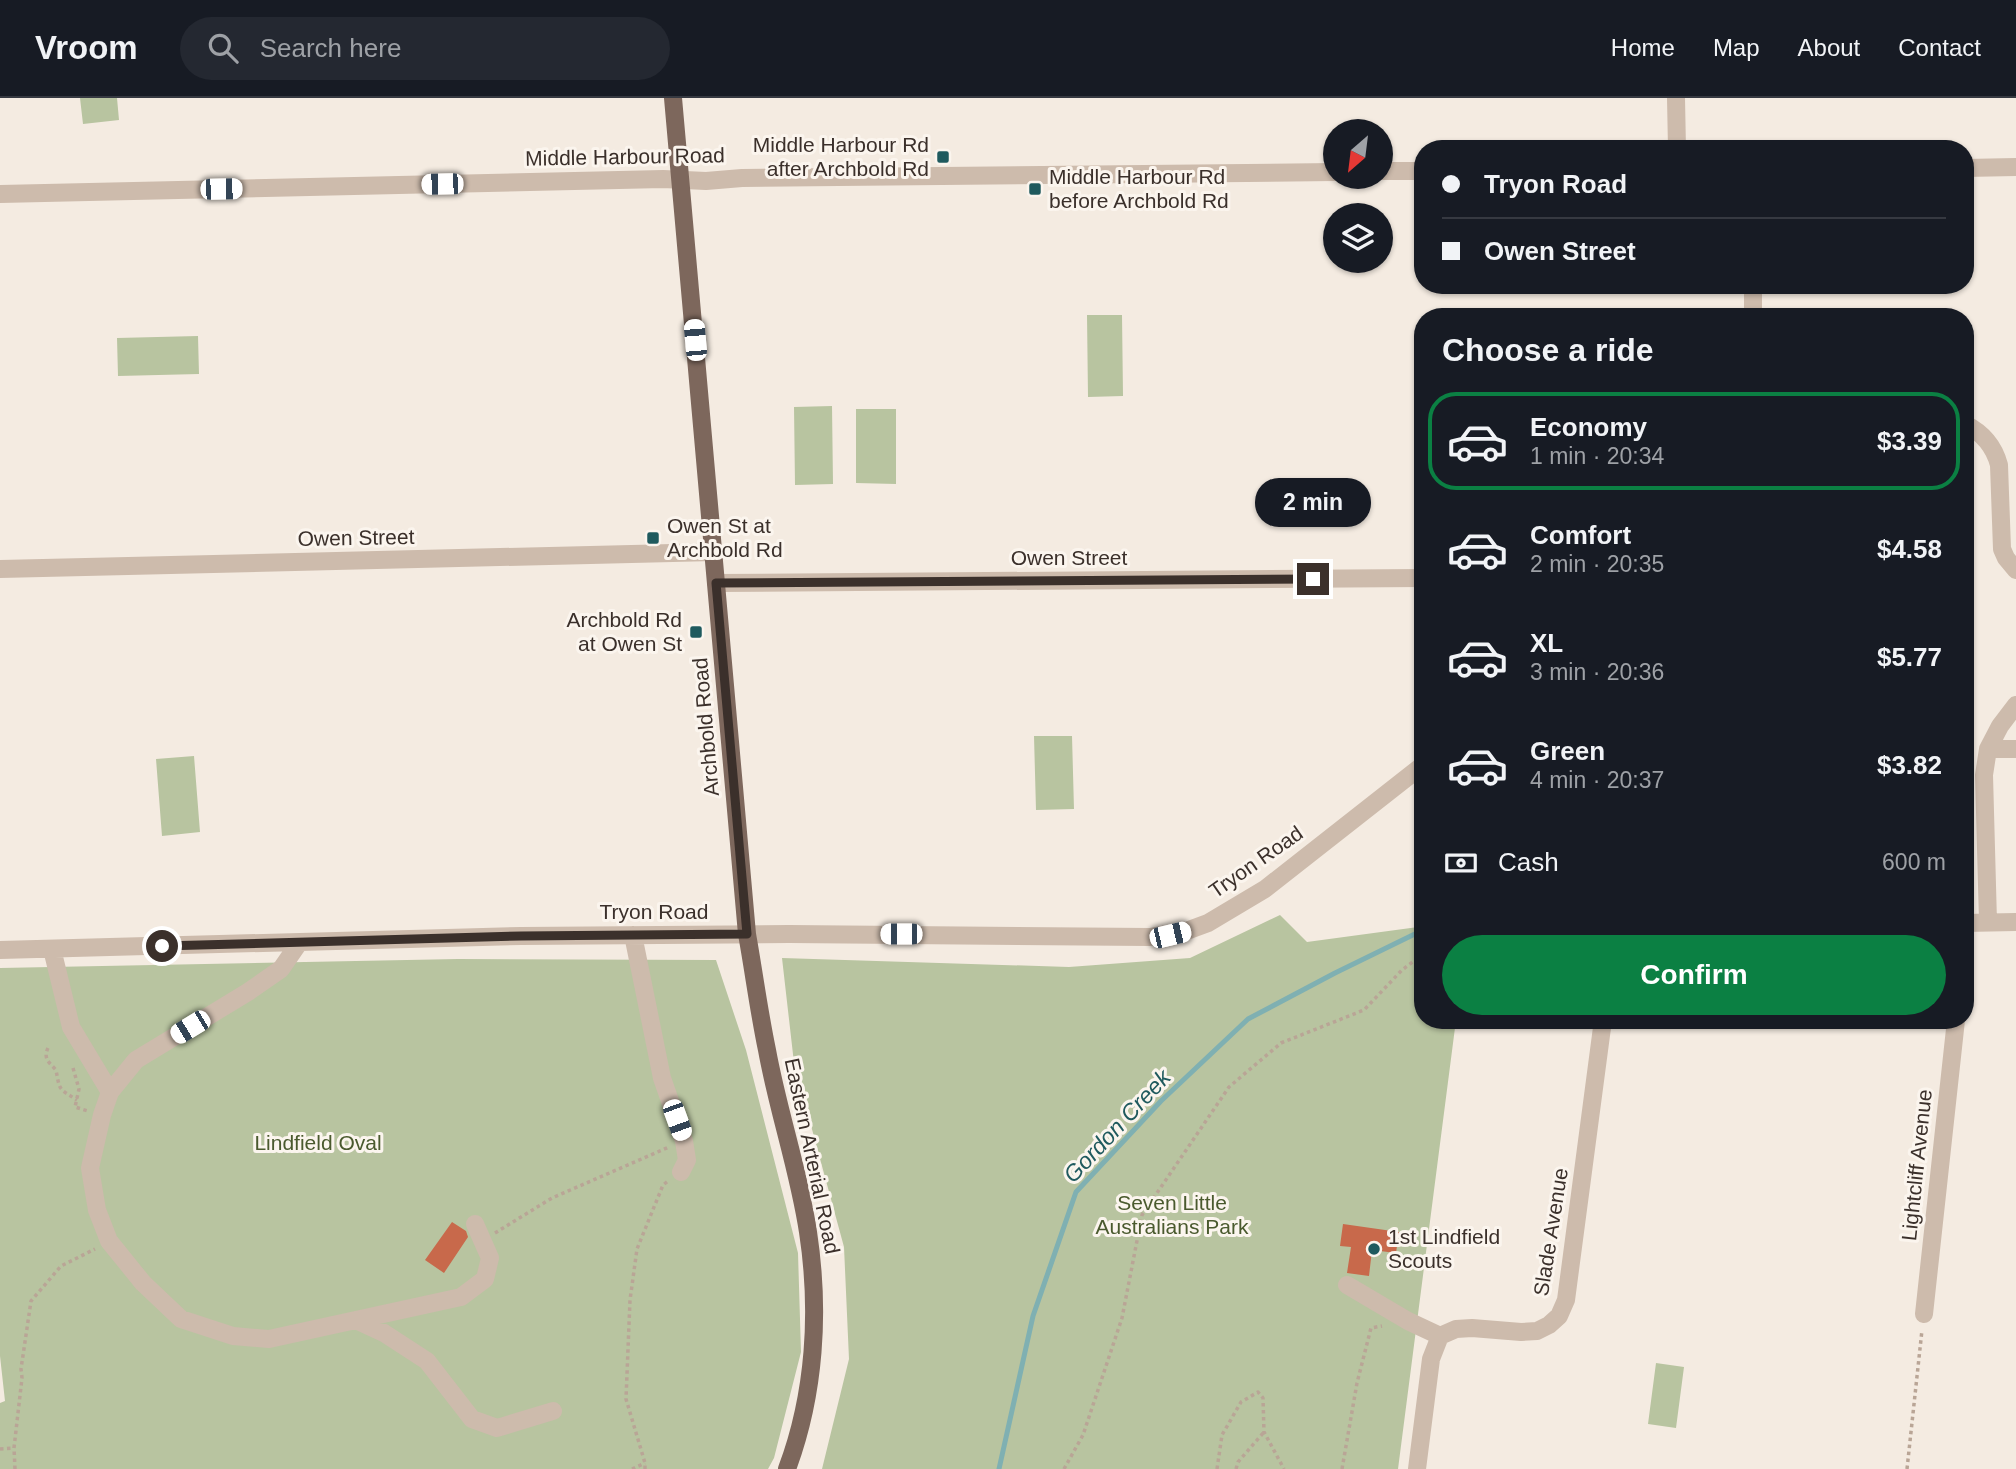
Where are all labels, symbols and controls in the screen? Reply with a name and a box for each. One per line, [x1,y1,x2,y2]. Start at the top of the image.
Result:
search box [180,17,670,80]
text: Vroom [35,29,138,66]
icon: search [204,29,242,67]
text: Search here [260,33,401,63]
text: Home [1611,34,1675,61]
text: Map [1713,34,1760,61]
text: About [1798,34,1860,61]
text: Contact [1898,34,1981,61]
north arrow [1323,119,1393,189]
map controls [1323,119,1393,273]
place label: Middle Harbour Rd after Archbold Rd [753,133,929,180]
street label: Middle Harbour Road [525,143,725,170]
marker: Middle Harbour Rd after Archbold Rd [935,149,951,165]
place label: Middle Harbour Rd before Archbold Rd [1049,165,1229,212]
text: Tryon Road [1484,169,1627,199]
car [421,173,464,195]
car [200,178,243,200]
marker: Middle Harbour Rd before Archbold Rd [1027,181,1043,197]
button: layers [1323,203,1393,273]
text: Owen Street [1484,236,1636,266]
car [683,318,708,362]
text: Choose a ride [1442,332,1654,368]
icon: car [1446,410,1509,473]
text: Economy [1530,412,1647,442]
text: $3.39 [1877,426,1942,456]
text: 1 min · 20:34 [1530,443,1664,469]
callout: 2 min [1255,477,1371,526]
text: 2 min [1283,489,1343,515]
place label: Owen St at Archbold Rd [667,514,783,561]
icon: car [1446,518,1509,581]
text: Comfort [1530,520,1631,550]
street label: Owen Street [297,525,415,550]
marker: Owen St at Archbold Rd [645,530,661,546]
text: $4.58 [1877,534,1942,564]
street label: Owen Street [1011,546,1128,569]
text: 2 min · 20:35 [1530,551,1664,577]
route end [1297,563,1329,595]
place label: Archbold Rd at Owen St [566,608,682,655]
marker: Archbold Rd at Owen St [688,624,704,640]
icon: car [1446,626,1509,689]
text: XL [1530,628,1563,658]
text: $5.77 [1877,642,1942,672]
street label: Archbold Road [688,657,723,797]
text: 3 min · 20:36 [1530,659,1664,685]
icon: car [1446,734,1509,797]
text: Green [1530,736,1605,766]
text: $3.82 [1877,750,1942,780]
text: 4 min · 20:37 [1530,767,1664,793]
street label: Tryon Road [1204,821,1307,902]
icon: cash [1442,844,1480,882]
text: Cash [1498,847,1559,877]
text: 600 m [1882,849,1946,875]
street label: Tryon Road [600,900,708,923]
car [1148,920,1193,950]
car [881,924,923,945]
route start [146,930,178,962]
button: Confirm [1442,935,1946,1015]
car [167,1007,214,1047]
street label: Eastern Arterial Road [780,1056,844,1256]
water label: Gordon Creek [1058,1063,1177,1188]
street label: Lightcliff Avenue [1897,1088,1936,1242]
car [660,1097,695,1143]
park label: Lindfield Oval [254,1131,382,1154]
street label: Slade Avenue [1529,1166,1572,1298]
park label: Seven Little Australians Park [1096,1191,1249,1238]
place label: 1st Lindfield Scouts [1388,1225,1500,1272]
marker: 1st Lindfield Scouts [1366,1241,1382,1257]

